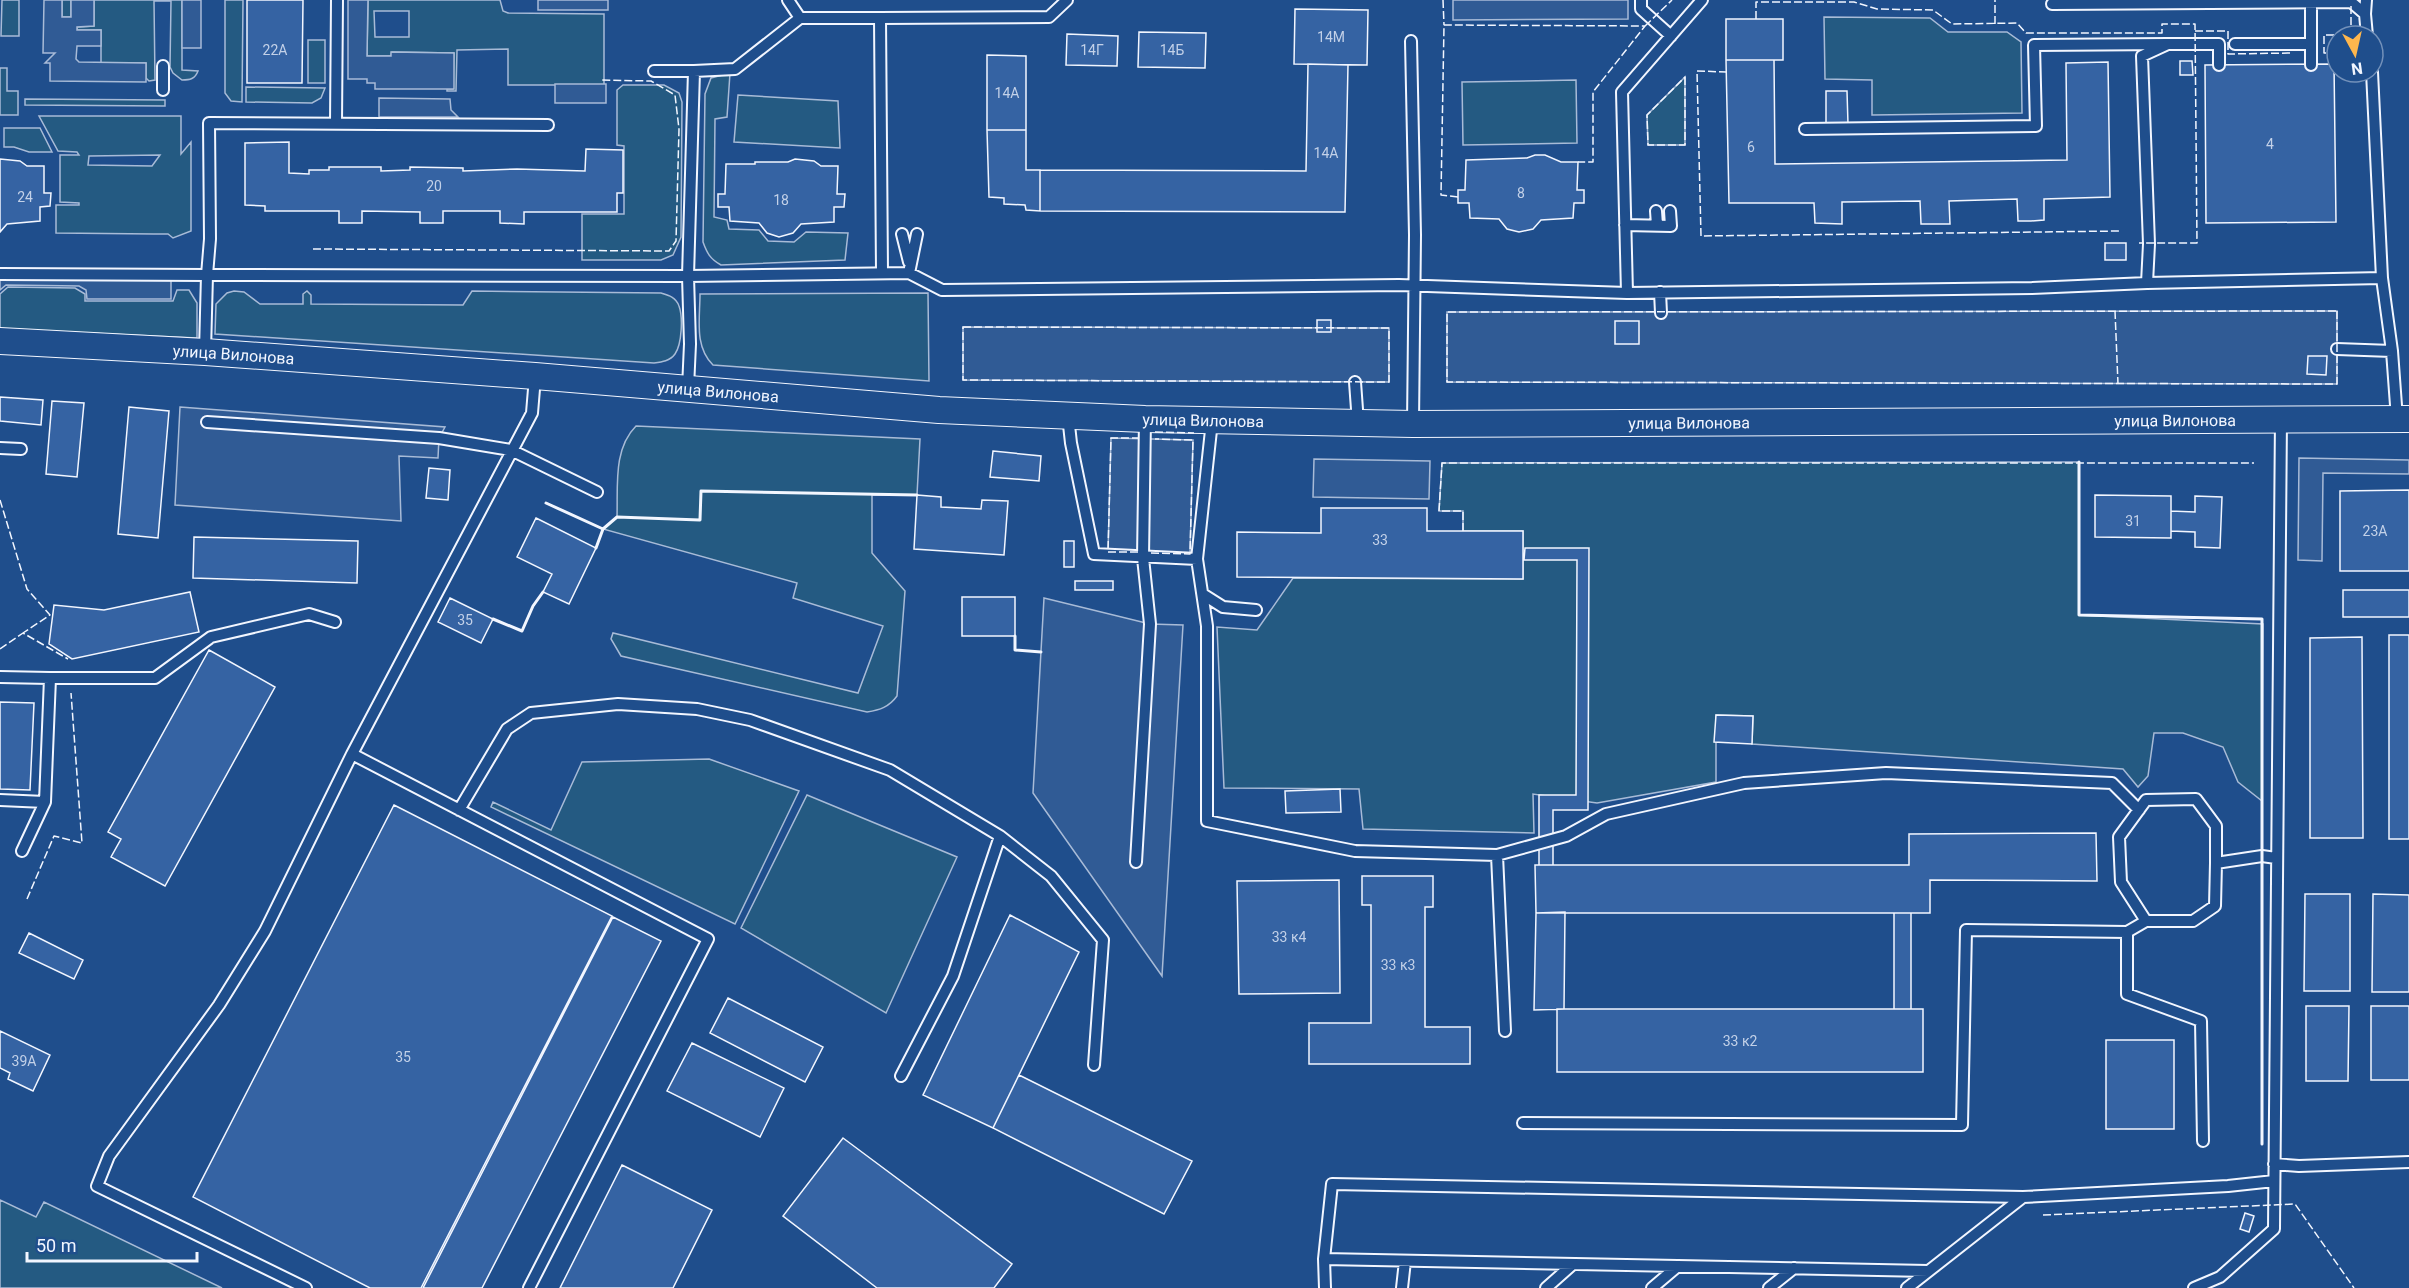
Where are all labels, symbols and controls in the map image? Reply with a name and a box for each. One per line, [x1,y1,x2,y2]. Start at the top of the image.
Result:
north arrow [2325,24,2385,84]
house number: 14М [1317,29,1345,45]
house number: 22А [263,42,287,58]
house number: 14Г [1080,42,1104,58]
house number: 14Б [1160,42,1184,58]
text: N [2350,58,2364,79]
house number: 14А [995,85,1019,101]
house number: 4 [2266,136,2274,152]
house number: 6 [1747,139,1755,155]
house number: 14А [1314,145,1338,161]
house number: 20 [426,178,442,194]
house number: 8 [1517,185,1525,201]
house number: 24 [17,189,33,205]
house number: 18 [773,192,789,208]
street label: улица Вилонова [172,341,295,368]
street label: улица Вилонова [657,377,780,406]
street label: улица Вилонова [1142,410,1264,431]
street label: улица Вилонова [2114,411,2236,430]
street label: улица Вилонова [1628,413,1750,433]
house number: 31 [2125,513,2141,529]
house number: 23А [2363,523,2387,539]
house number: 33 [1372,532,1388,548]
house number: 35 [457,612,473,628]
house number: 33 к4 [1272,929,1306,945]
house number: 33 к3 [1381,957,1415,973]
house number: 33 к2 [1723,1033,1757,1049]
house number: 35 [395,1049,411,1065]
house number: 39А [12,1053,36,1069]
scale bar [27,1225,196,1263]
text: 50 m [36,1235,76,1256]

